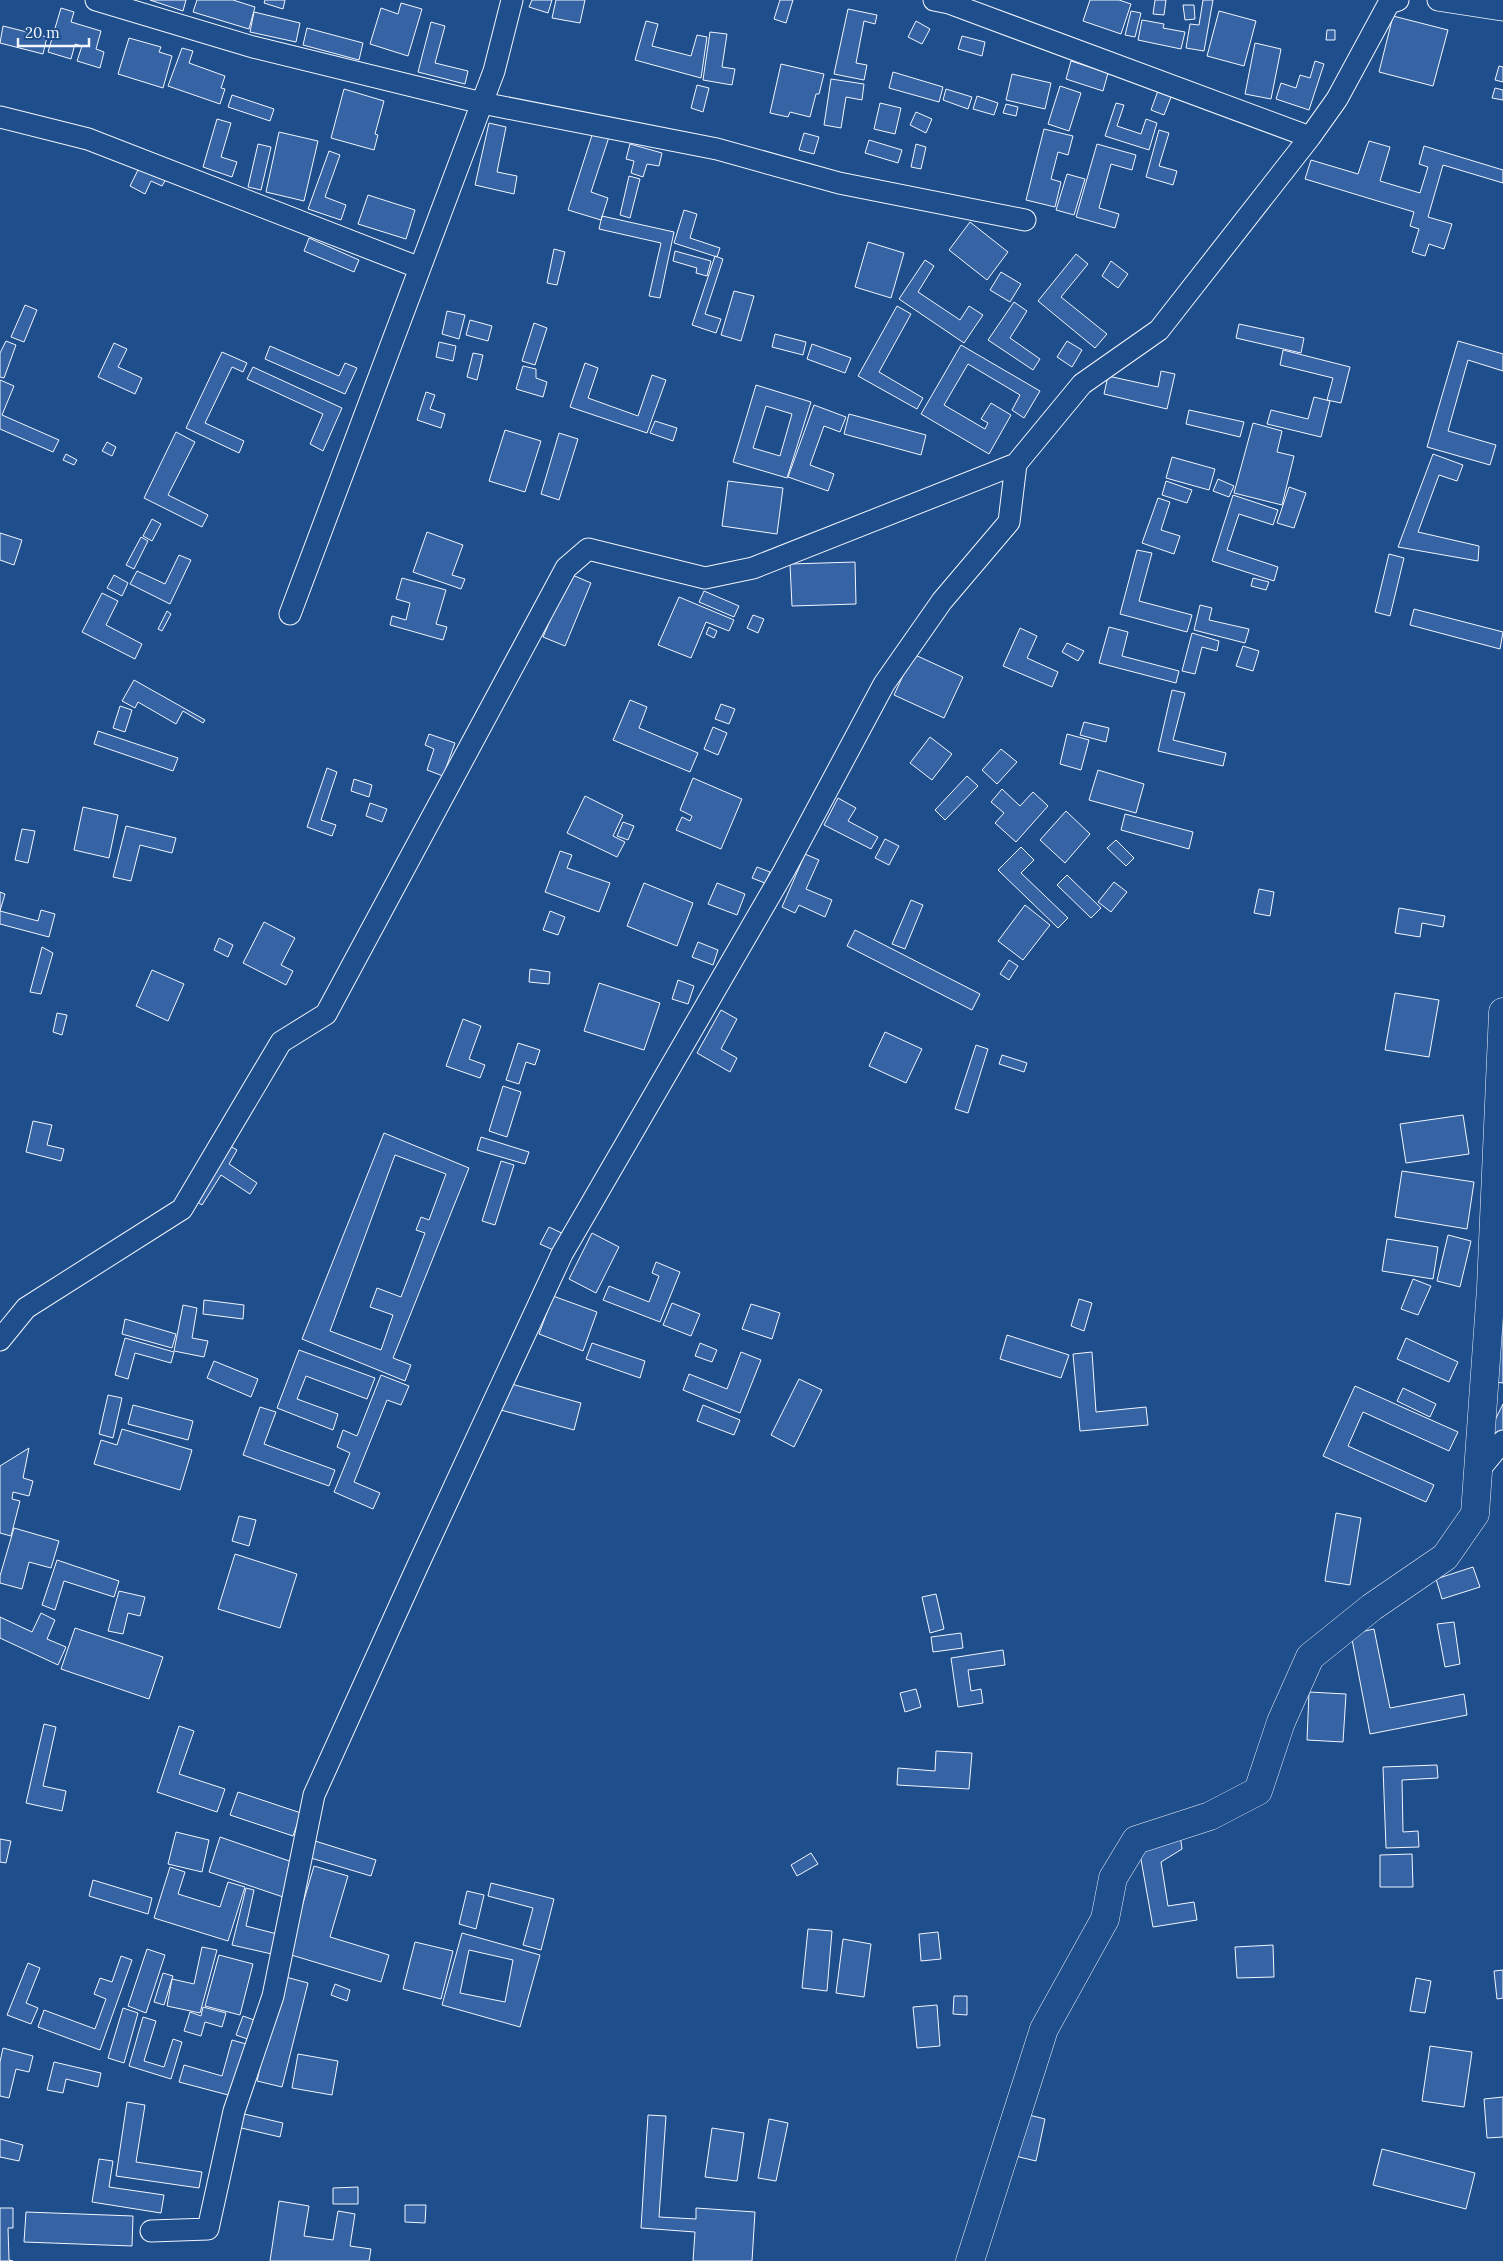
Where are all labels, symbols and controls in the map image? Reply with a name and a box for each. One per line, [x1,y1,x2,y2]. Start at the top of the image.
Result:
scale bar [18,15,89,47]
text: 20 m [25,23,60,42]

